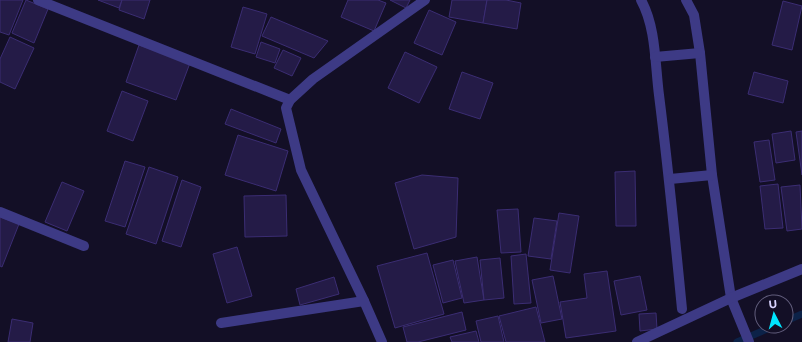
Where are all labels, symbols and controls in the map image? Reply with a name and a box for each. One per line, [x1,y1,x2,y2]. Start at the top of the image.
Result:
north arrow [754,294,794,334]
text: U [768,297,778,311]

